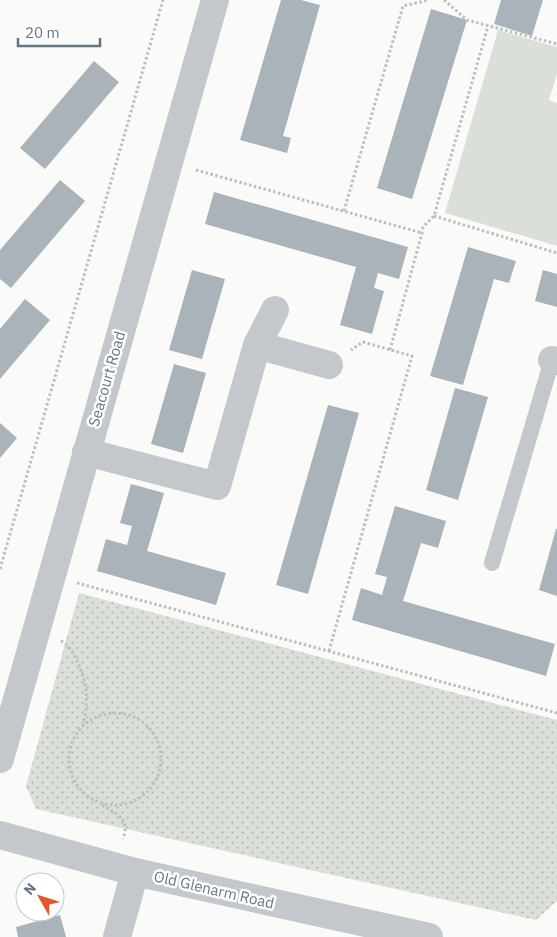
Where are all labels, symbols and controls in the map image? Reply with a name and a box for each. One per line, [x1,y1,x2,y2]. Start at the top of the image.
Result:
scale bar [18,15,100,47]
text: 20 m [25,23,60,42]
street label: Seacourt Road [84,329,129,429]
street label: Old Glenarm Road [152,866,276,913]
north arrow [15,872,65,922]
text: N [20,879,40,898]

